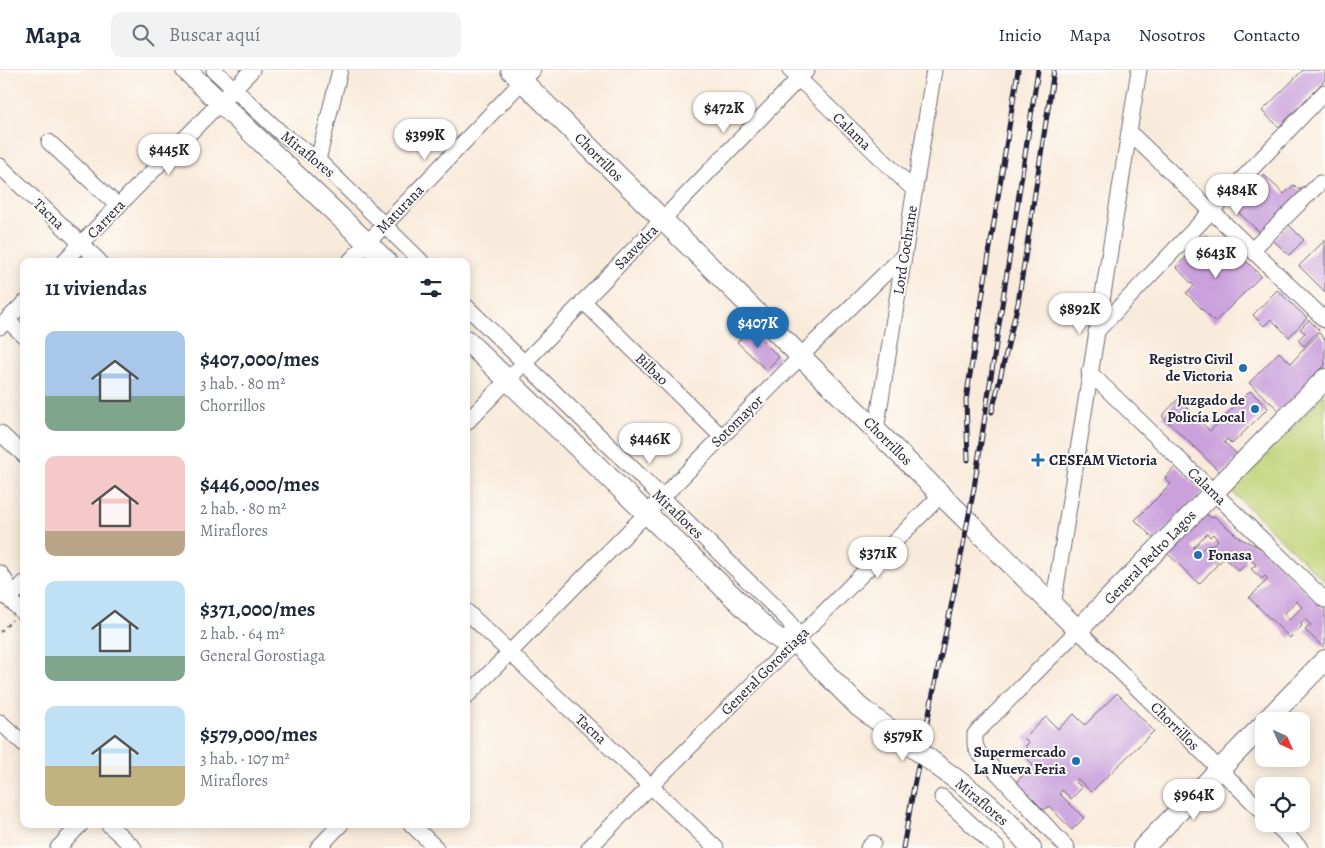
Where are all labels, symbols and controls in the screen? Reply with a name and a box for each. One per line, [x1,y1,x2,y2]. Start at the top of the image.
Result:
search box [111,12,461,57]
text: Mapa [25,19,81,51]
icon: search [129,21,157,49]
text: Buscar aquí [169,22,260,48]
text: Inicio [998,23,1041,47]
text: Mapa [1069,23,1111,47]
text: Nosotros [1139,23,1205,47]
text: Contacto [1233,23,1300,47]
pin: $472K [689,92,759,134]
text: $472K [704,97,744,119]
street label: Calama [828,108,876,154]
pin: $399K [390,118,460,161]
text: $399K [405,124,445,146]
street label: Miraflores [277,126,339,182]
street label: Chorrillos [570,128,628,186]
pin: $445K [134,134,204,176]
text: $445K [149,139,189,161]
pin: $484K [1202,174,1272,216]
text: $484K [1217,179,1257,201]
street label: Maturana [372,180,428,238]
street label: Tacna [29,194,69,234]
street label: Carrera [82,195,130,243]
street label: Lord Cochrane [888,204,922,296]
street label: Saavedra [610,220,662,274]
pin: $643K [1181,236,1251,279]
text: $643K [1196,242,1236,264]
text: 11 viviendas [45,274,147,302]
icon: filters [417,274,445,302]
pin: $892K [1045,292,1115,335]
text: $892K [1060,298,1100,320]
pin: $407K [723,306,793,349]
text: $407K [738,312,778,334]
text: $407,000/mes [200,345,319,373]
street label: Bilbao [631,348,673,390]
place label: Registro Civil de Victoria [1149,349,1234,386]
icon: home [85,351,145,411]
marker: Registro Civil de Victoria [1237,362,1249,374]
text: 3 hab. · 80 m² [200,373,285,395]
street label: Sotomayor [706,390,768,452]
place label: Juzgado de Policía Local [1167,390,1245,427]
text: Chorrillos [200,395,266,417]
marker: Juzgado de Policía Local [1249,403,1261,415]
street label: Chorrillos [859,412,917,470]
pin: $446K [615,422,685,465]
text: $446K [630,428,670,450]
place label: CESFAM Victoria [1049,450,1158,470]
marker: CESFAM Victoria [1031,453,1045,467]
street label: Calama [1183,463,1231,509]
text: $446,000/mes [200,470,319,498]
icon: home [85,476,145,536]
street label: Miraflores [648,485,708,543]
text: 2 hab. · 80 m² [200,498,286,520]
street label: General Pedro Lagos [1100,505,1200,609]
text: Miraflores [200,520,268,542]
pin: $371K [843,536,913,579]
text: $371K [859,542,897,564]
place label: Fonasa [1208,545,1253,565]
marker: Fonasa [1192,549,1204,561]
text: $371,000/mes [200,595,315,623]
icon: home [85,601,145,661]
street label: General Gorostiaga [716,622,814,720]
text: 2 hab. · 64 m² [200,623,285,645]
text: General Gorostiaga [200,645,325,667]
street label: Chorrillos [1146,697,1204,755]
street label: Tacna [571,709,611,749]
north arrow [1255,712,1310,768]
map controls [1255,712,1310,832]
text: $579,000/mes [200,720,318,748]
pin: $579K [868,720,938,762]
text: $579K [883,725,923,747]
icon: home [85,726,145,786]
place label: Supermercado La Nueva Feria [974,742,1067,779]
text: 3 hab. · 107 m² [200,748,290,770]
marker: Supermercado La Nueva Feria [1070,755,1082,767]
text: Miraflores [200,770,268,792]
street label: Miraflores [951,774,1013,830]
button: locate [1255,777,1310,832]
pin: $964K [1159,778,1229,821]
text: $964K [1174,784,1214,806]

